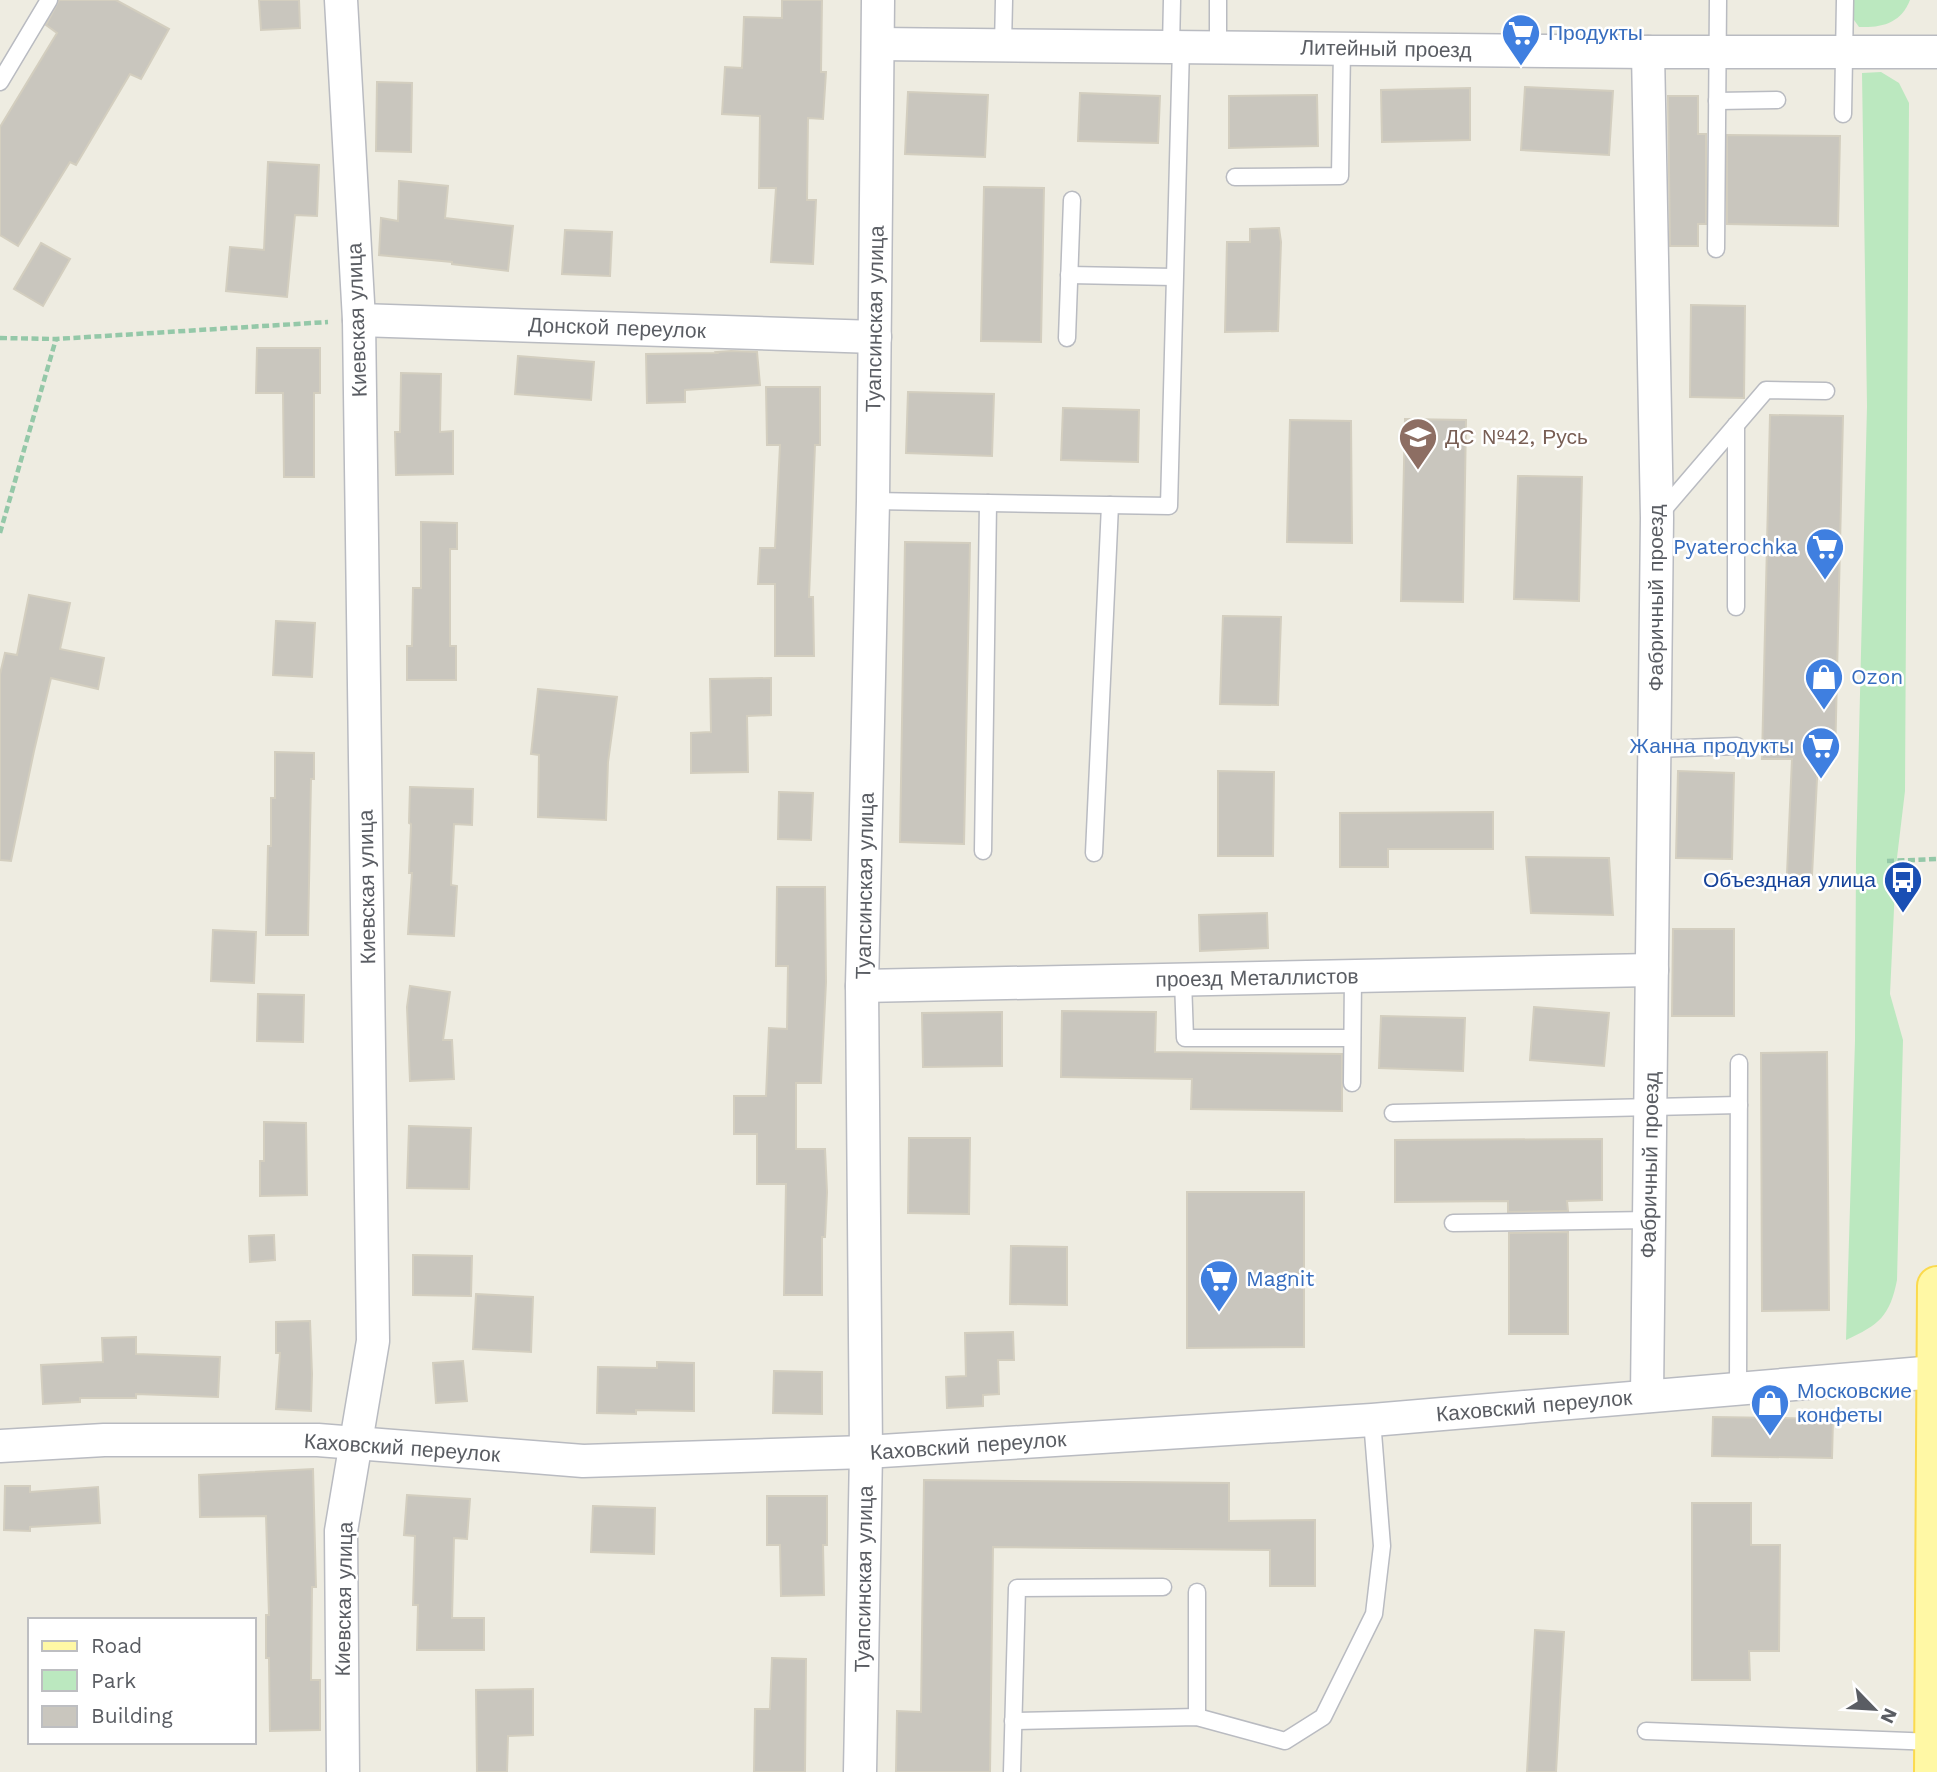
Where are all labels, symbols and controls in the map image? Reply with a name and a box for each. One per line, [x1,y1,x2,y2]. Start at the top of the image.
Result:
supermarket icon: Продукты [1500,12,1542,67]
place label: Продукты [1548,20,1643,45]
street label: Литейный проезд [1300,35,1472,62]
street label: Туапсинская улица [860,225,889,413]
street label: Киевская улица [341,242,372,398]
street label: Донской переулок [528,312,707,343]
school or university icon: ДС №42, Русь [1397,416,1439,471]
place label: ДС №42, Русь [1445,424,1588,449]
street label: Фабричный проезд [1643,505,1668,691]
supermarket icon: Pyaterochka [1804,526,1846,581]
place label: Pyaterochka [1673,534,1798,559]
shop icon: Ozon [1803,656,1845,711]
place label: Ozon [1851,664,1903,689]
supermarket icon: Жанна продукты [1800,725,1842,780]
place label: Жанна продукты [1630,733,1794,758]
street label: Туапсинская улица [850,792,879,980]
street label: Киевская улица [353,809,380,965]
bus stop icon: Объездная улица [1882,859,1924,914]
place label: Объездная улица [1703,867,1876,892]
street label: проезд Металлистов [1155,963,1359,992]
street label: Фабричный проезд [1635,1071,1664,1259]
supermarket icon: Magnit [1198,1258,1240,1313]
place label: Magnit [1246,1266,1314,1291]
place label: Московские конфеты [1797,1378,1912,1427]
shop icon: Московские конфеты [1749,1382,1791,1437]
street label: Каховский переулок [1435,1384,1634,1427]
street label: Каховский переулок [869,1426,1068,1465]
street label: Каховский переулок [303,1428,502,1467]
street label: Туапсинская улица [849,1485,878,1673]
street label: Киевская улица [330,1521,357,1677]
legend [28,1618,256,1744]
text: Road [91,1633,142,1658]
text: Park [91,1668,136,1693]
north arrow [1839,1674,1909,1744]
text: Building [91,1703,173,1728]
text: N [1876,1705,1902,1727]

